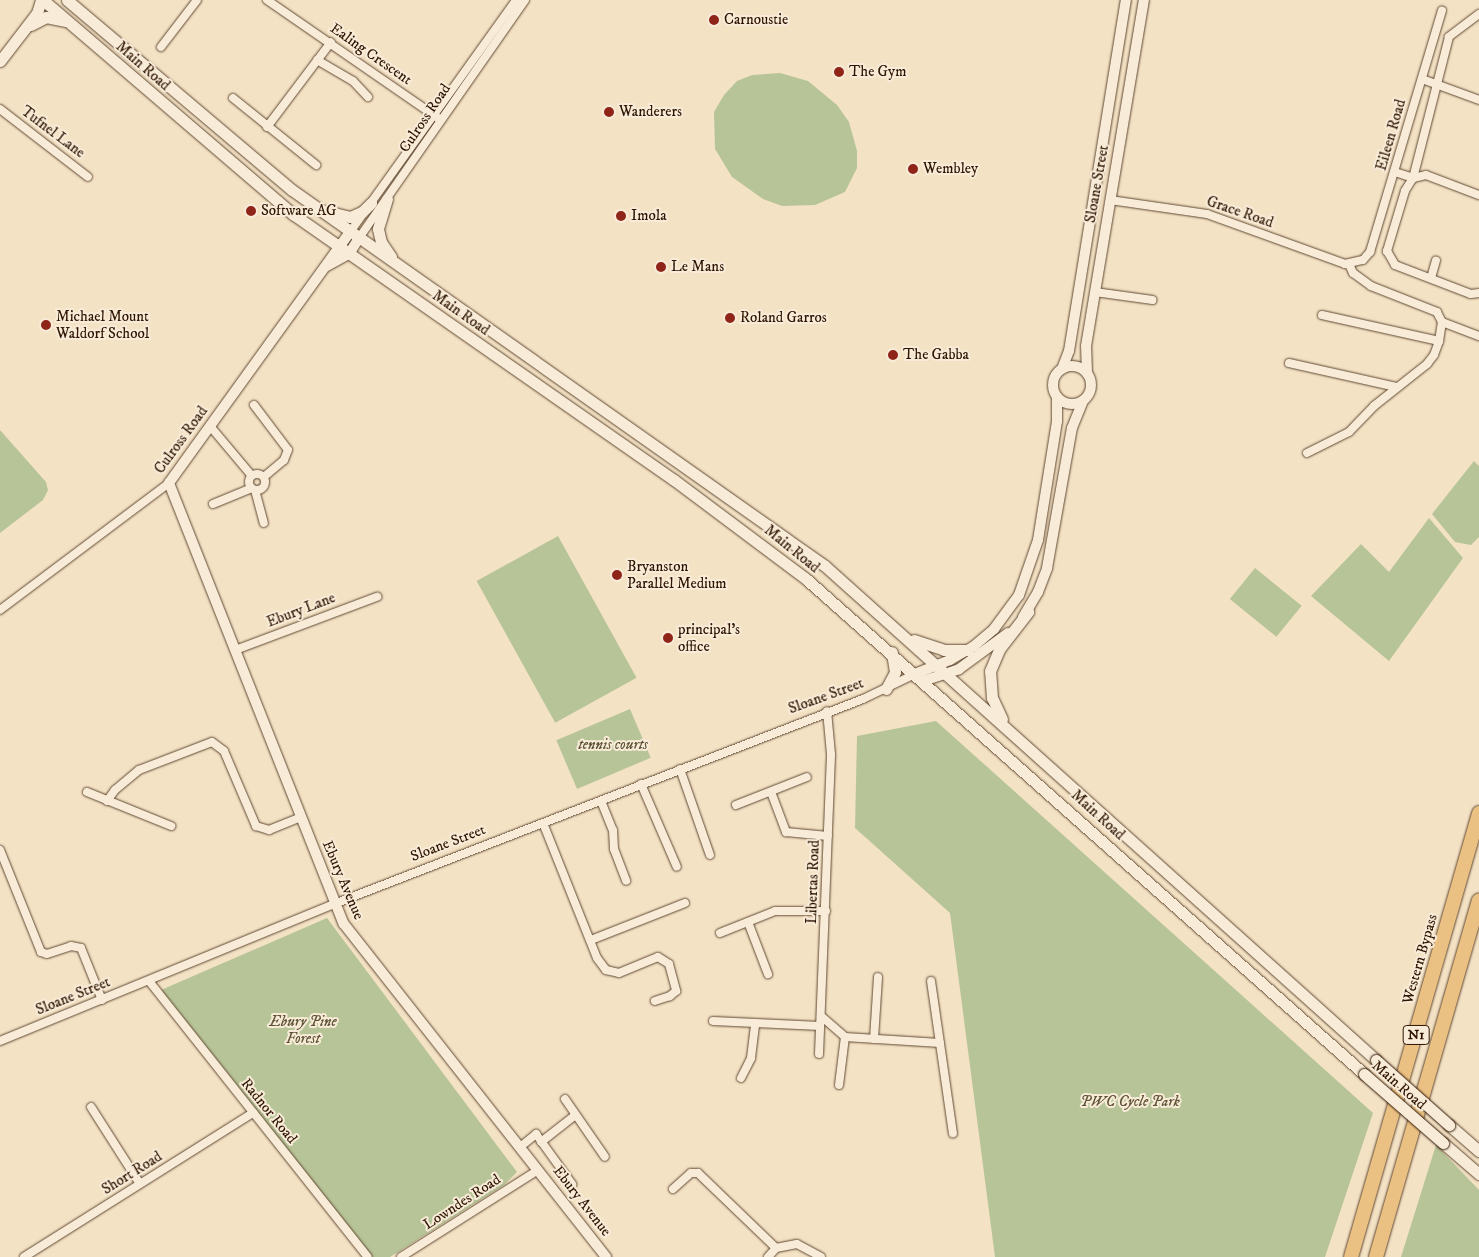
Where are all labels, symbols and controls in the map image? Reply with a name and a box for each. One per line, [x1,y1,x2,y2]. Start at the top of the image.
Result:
place label: Carnoustie [724,11,788,29]
marker: Carnoustie [708,14,720,26]
street label: Ealing Crescent [327,19,415,89]
street label: Main Road [112,38,174,94]
place label: The Gym [849,63,906,81]
marker: The Gym [833,66,845,78]
street label: Culross Road [395,80,455,156]
street label: Eileen Road [1372,97,1410,173]
street label: Tufnel Lane [18,102,88,162]
place label: Wanderers [619,103,682,121]
marker: Wanderers [603,106,615,118]
street label: Sloane Street [1081,144,1113,224]
place label: Wembley [923,160,978,178]
marker: Wembley [907,163,919,175]
street label: Grace Road [1204,192,1276,232]
place label: Software AG [261,202,337,220]
marker: Software AG [245,205,257,217]
place label: Imola [631,207,667,225]
marker: Imola [615,210,627,222]
place label: Le Mans [671,258,724,276]
marker: Le Mans [655,261,667,273]
street label: Main Road [429,287,493,339]
place label: Michael Mount Waldorf School [56,307,149,342]
place label: Roland Garros [740,309,827,327]
marker: Roland Garros [724,312,736,324]
marker: Michael Mount Waldorf School [40,319,52,331]
place label: The Gabba [903,346,969,364]
marker: The Gabba [887,349,899,361]
street label: Culross Road [151,403,211,477]
street label: Main Road [761,521,823,577]
place label: Bryanston Parallel Medium [627,557,726,592]
marker: Bryanston Parallel Medium [611,569,623,581]
street label: Ebury Lane [264,589,338,631]
place label: principal's office [678,620,740,655]
marker: principal's office [662,632,674,644]
street label: Sloane Street [786,674,866,718]
park label: tennis courts [578,736,648,754]
street label: Main Road [1067,786,1129,844]
street label: Sloane Street [408,821,488,865]
street label: Ebury Avenue [318,838,368,922]
street label: Libertas Road [803,840,823,924]
street label: Western Bypass [1399,912,1441,1006]
street label: Sloane Street [33,973,113,1019]
park label: Ebury Pine Forest [269,1012,337,1047]
road number: N1 [1402,1024,1430,1046]
street label: Main Road [1368,1057,1430,1113]
street label: Radnor Road [237,1075,301,1147]
park label: PWC Cycle Park [1080,1093,1180,1111]
street label: Short Road [99,1147,165,1199]
street label: Ebury Avenue [549,1162,615,1240]
street label: Lowndes Road [420,1170,504,1234]

